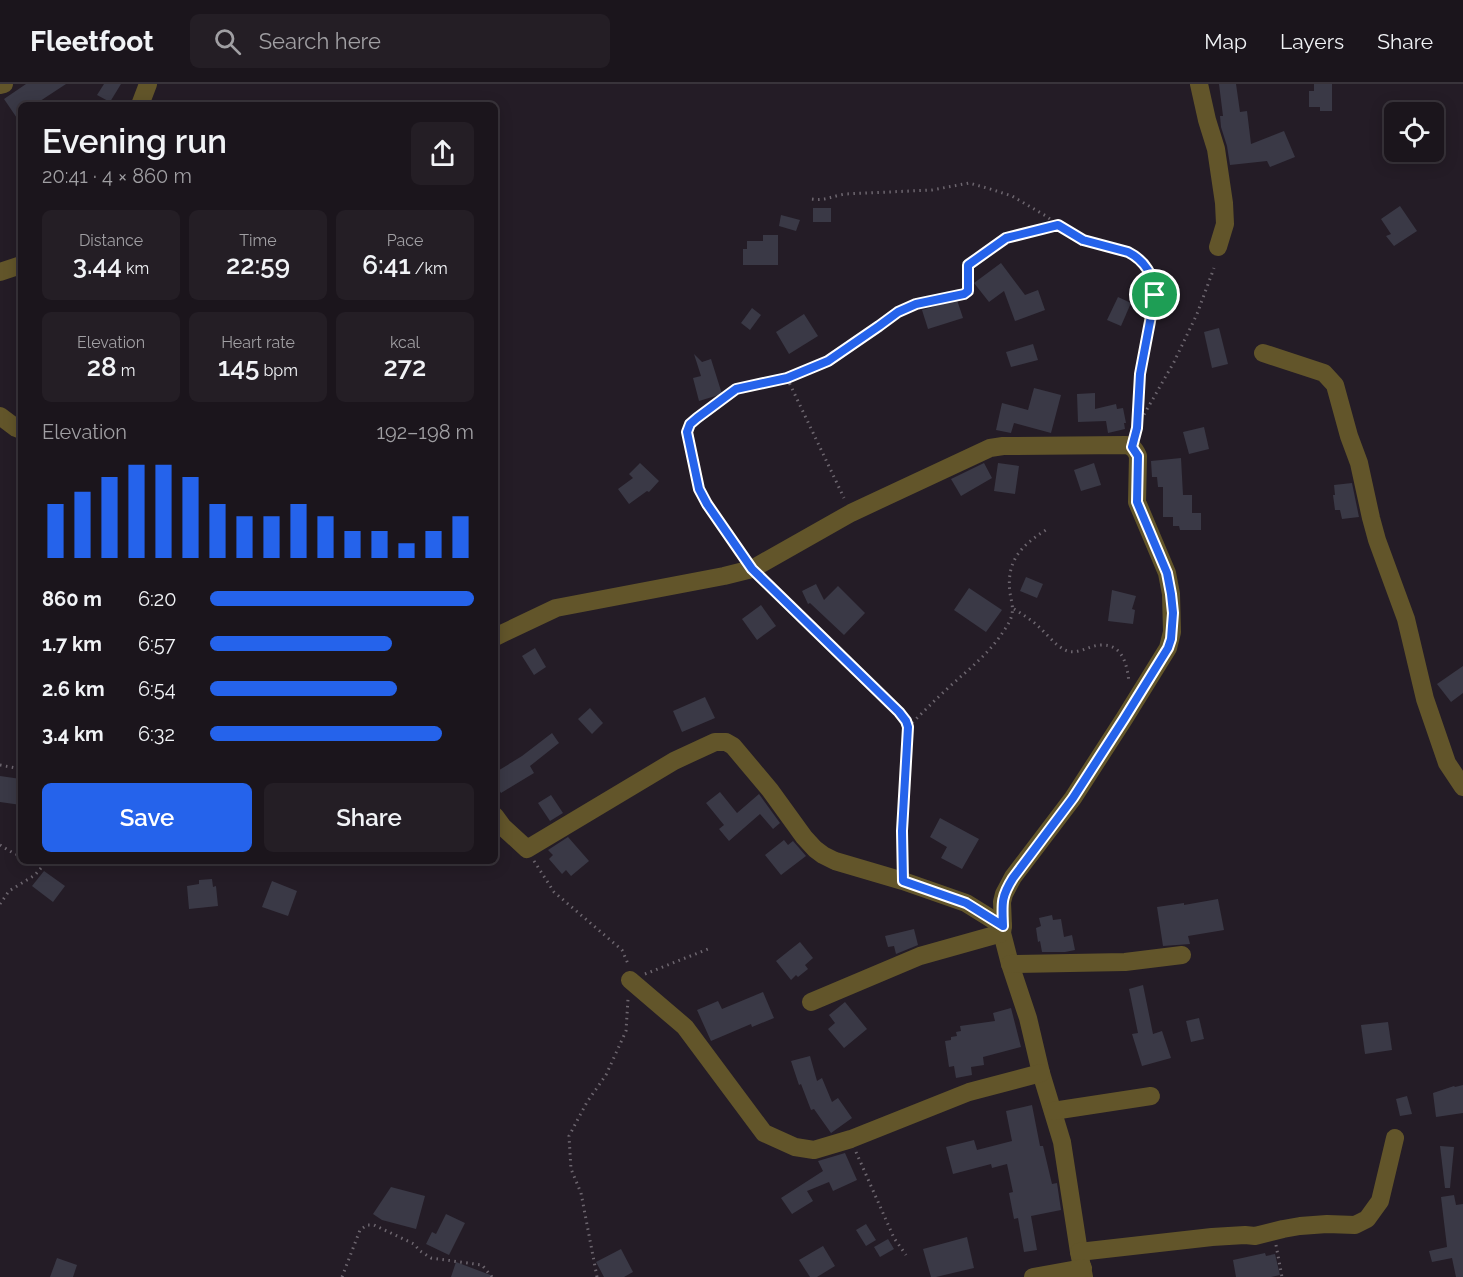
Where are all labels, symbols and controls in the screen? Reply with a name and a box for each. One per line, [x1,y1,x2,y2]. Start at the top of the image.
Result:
search box [190,14,610,68]
text: Fleetfoot [30,25,154,58]
icon: search [211,25,244,58]
text: Search here [259,28,381,54]
text: Map [1204,29,1247,54]
text: Layers [1280,29,1344,54]
text: Share [1377,29,1433,54]
map controls [1384,102,1444,162]
button: locate [1384,102,1444,162]
text: Evening run [42,122,227,161]
button: share [411,122,474,185]
text: 20:41 · 4 × 860 m [42,164,192,188]
text: Distance [79,231,143,250]
text: Time [239,231,277,250]
text: Pace [387,231,423,250]
text: 3.44 [73,250,122,280]
text: 22:59 [226,250,290,280]
text: 6:41 [362,250,411,280]
text: km [122,259,149,278]
text: /km [411,259,448,278]
pin [1129,269,1180,320]
icon: arrive [1138,278,1171,311]
text: Elevation [77,333,145,352]
text: Heart rate [221,333,295,352]
text: kcal [390,333,420,352]
text: 28 [87,352,117,382]
text: 145 [218,352,259,382]
text: 272 [384,352,426,382]
text: m [117,361,135,380]
text: bpm [259,361,298,380]
text: Elevation [42,420,127,444]
text: 192–198 m [376,420,474,444]
text: 860 m [42,587,102,611]
text: 6:20 [138,587,176,611]
text: 1.7 km [42,632,102,656]
text: 6:57 [138,632,175,656]
text: 2.6 km [42,677,105,701]
text: 6:54 [138,677,176,701]
text: 3.4 km [42,722,104,746]
text: 6:32 [138,722,175,746]
button: Save [42,783,252,852]
button: Share [264,783,474,852]

